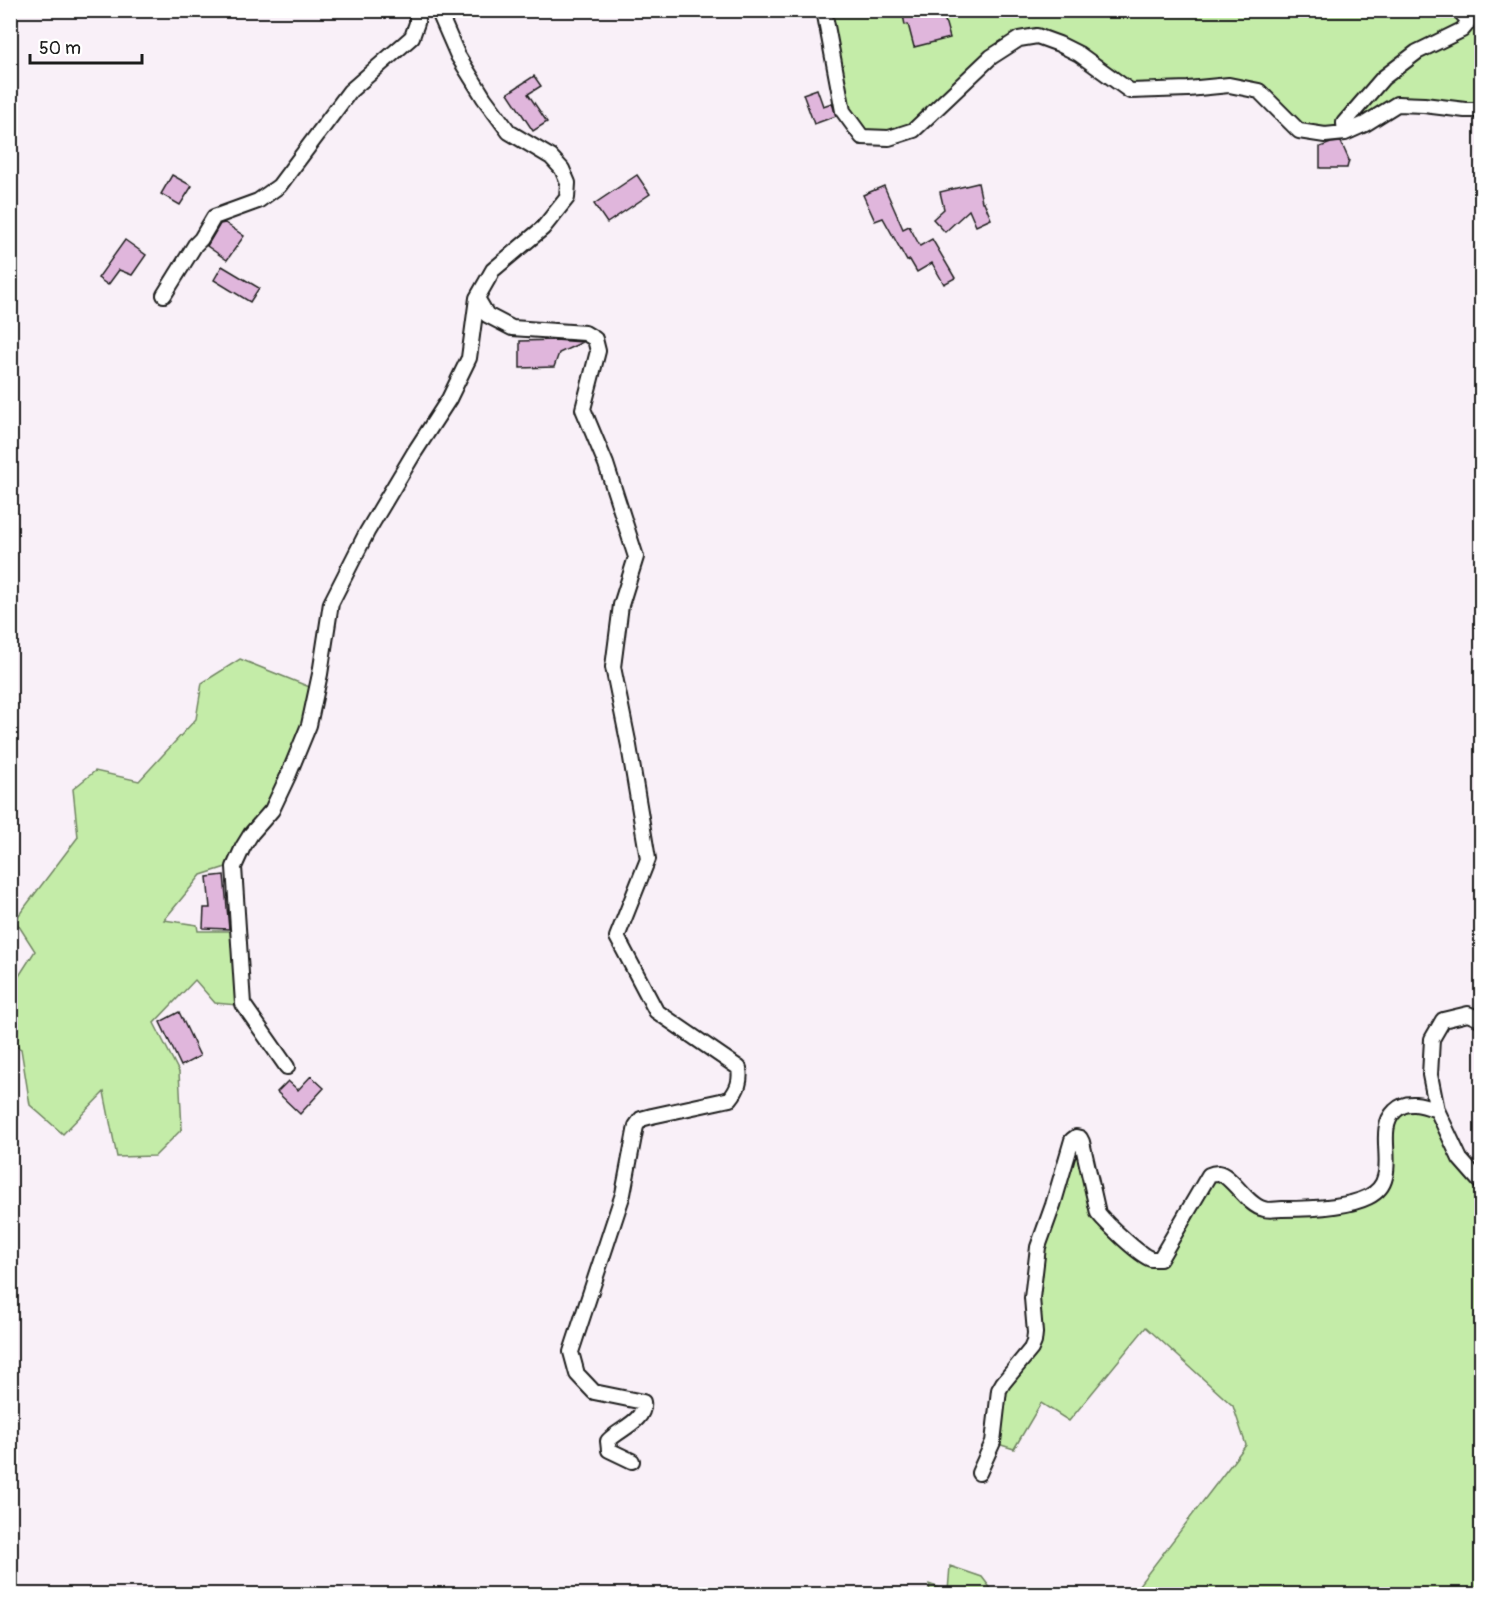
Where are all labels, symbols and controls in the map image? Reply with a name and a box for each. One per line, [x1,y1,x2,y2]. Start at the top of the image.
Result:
scale bar [30,27,142,65]
text: 50 m [39,37,81,60]

